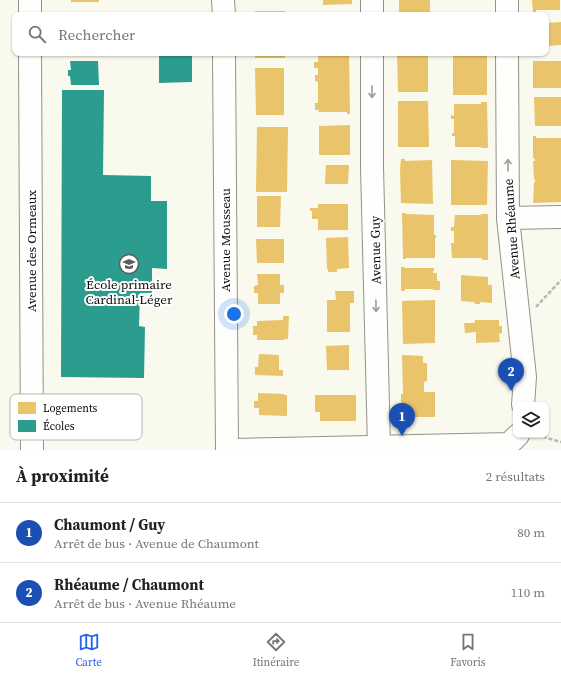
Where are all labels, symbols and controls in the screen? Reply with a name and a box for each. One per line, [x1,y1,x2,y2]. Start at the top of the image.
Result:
search box [12,12,549,56]
icon: search [26,23,48,45]
text: Rechercher [58,24,135,45]
one-way arrow [368,85,376,98]
one-way arrow [504,159,512,172]
street label: Avenue Rhéaume [499,178,524,280]
street label: Avenue Mousseau [217,188,234,292]
street label: Avenue des Ormeaux [23,190,40,312]
street label: Avenue Guy [366,215,385,284]
school or university icon: École primaire Cardinal-Léger [118,253,140,275]
place label: École primaire Cardinal-Léger [86,276,173,308]
one-way arrow [372,299,380,312]
your location [224,304,244,324]
pin: 2 [498,358,524,391]
legend [10,394,142,440]
text: Logements [43,401,97,416]
map controls [513,402,549,438]
button: layers [513,402,549,438]
pin: 1 [389,403,415,436]
text: Écoles [43,419,75,434]
text: À proximité [16,464,109,488]
text: 2 résultats [486,468,545,485]
text: Chaumont / Guy [54,514,165,535]
text: 1 [25,524,33,541]
text: 80 m [517,524,545,541]
text: Arrêt de bus · Avenue de Chaumont [54,535,259,552]
text: Rhéaume / Chaumont [54,574,204,595]
text: 2 [25,584,33,601]
text: 110 m [511,584,545,601]
text: Arrêt de bus · Avenue Rhéaume [54,595,236,612]
tab: Carte [75,631,102,670]
tab: Itinéraire [253,631,299,670]
tab: Favoris [450,631,486,670]

